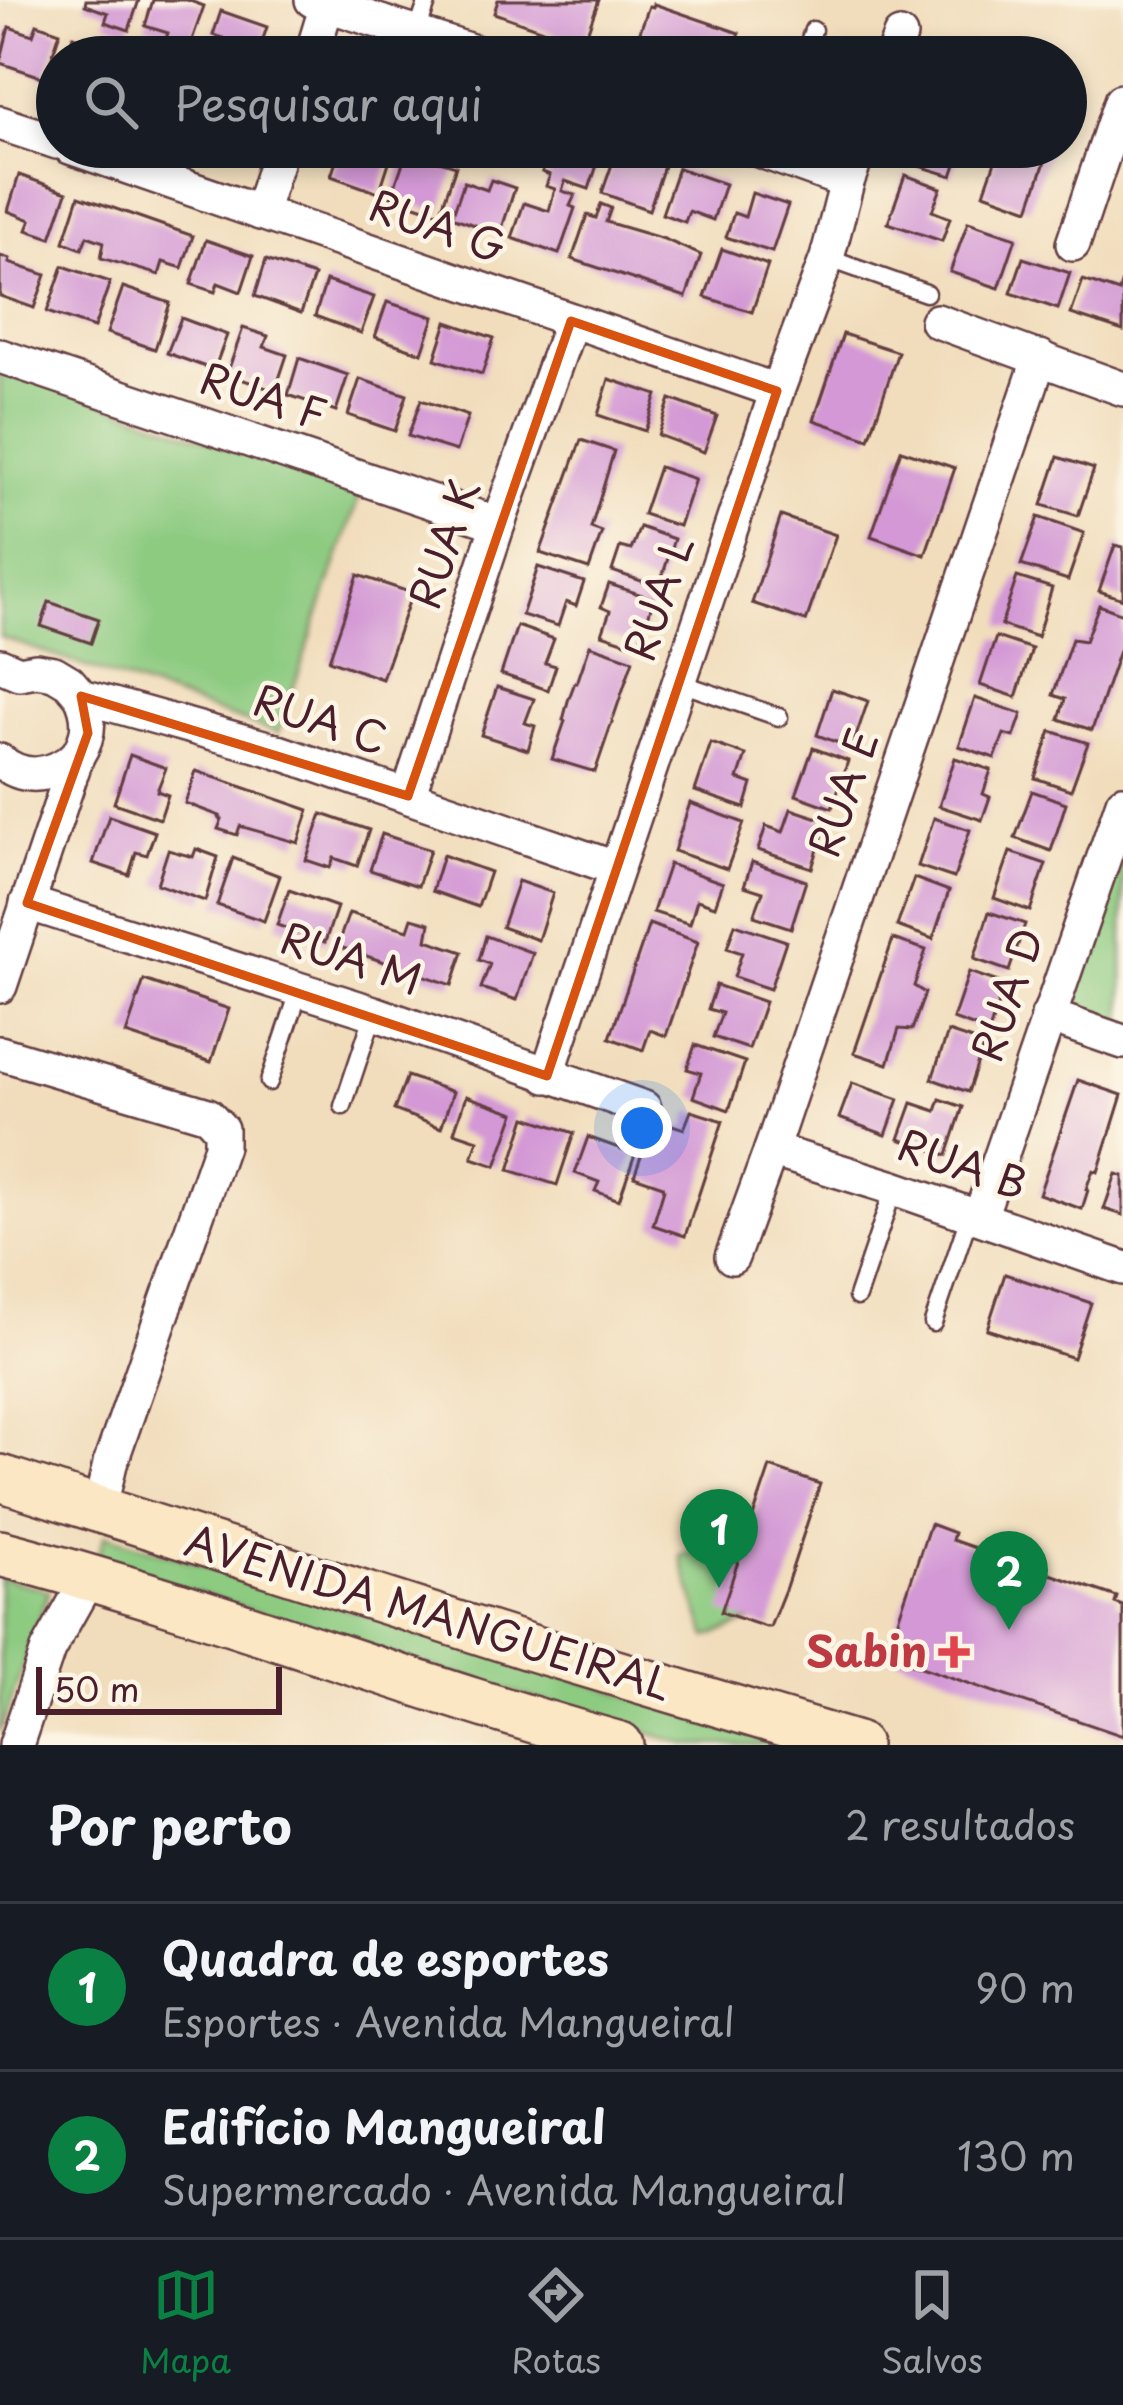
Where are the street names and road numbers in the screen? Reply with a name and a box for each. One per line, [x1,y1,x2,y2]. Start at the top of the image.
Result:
street label: RUA G [362,172,516,278]
street label: RUA F [193,345,335,445]
street label: RUA K [391,470,494,617]
street label: RUA L [606,526,707,669]
street label: RUA C [246,666,396,769]
street label: RUA E [790,720,893,865]
street label: RUA M [273,904,430,1009]
street label: RUA D [953,919,1058,1069]
street label: RUA B [890,1111,1036,1214]
street label: AVENIDA MANGUEIRAL [178,1507,679,1715]

